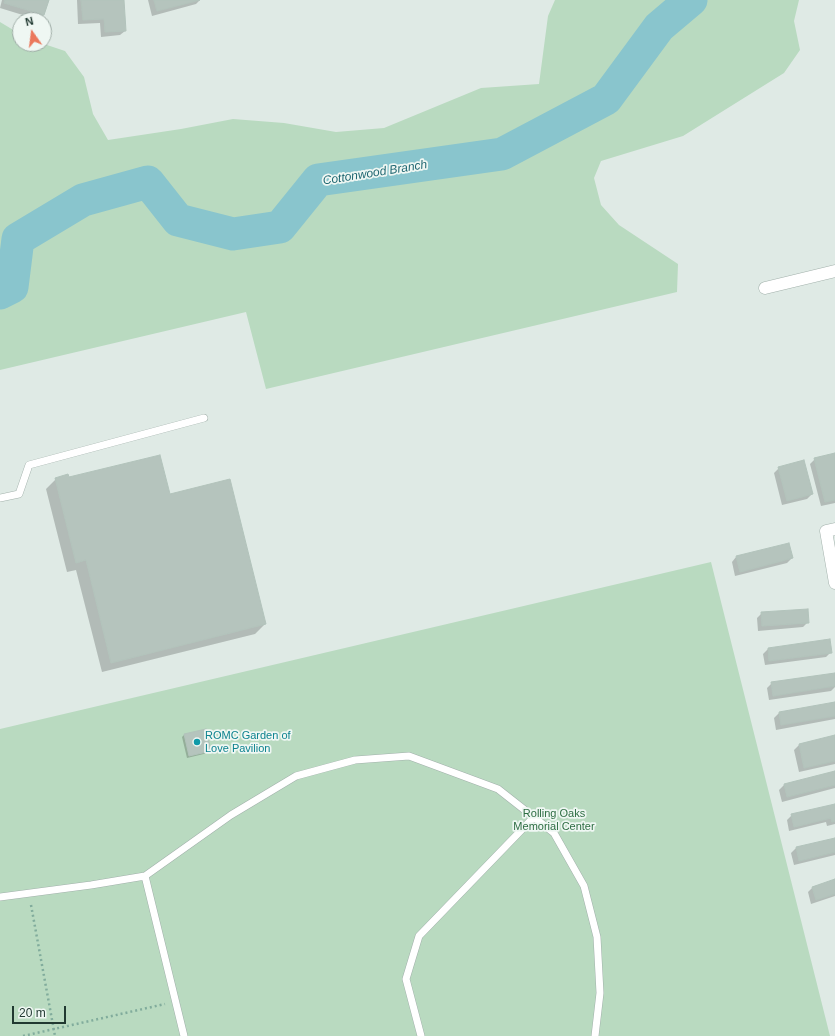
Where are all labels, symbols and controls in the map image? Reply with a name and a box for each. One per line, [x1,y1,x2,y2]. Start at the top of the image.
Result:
north arrow [12,12,52,52]
text: N [24,15,35,28]
water label: Cottonwood Branch [322,158,428,188]
place label: ROMC Garden of Love Pavilion [205,729,291,755]
marker: ROMC Garden of Love Pavilion [192,737,202,747]
park label: Rolling Oaks Memorial Center [513,807,595,833]
scale bar [14,998,68,1024]
text: 20 m [19,1006,46,1020]

